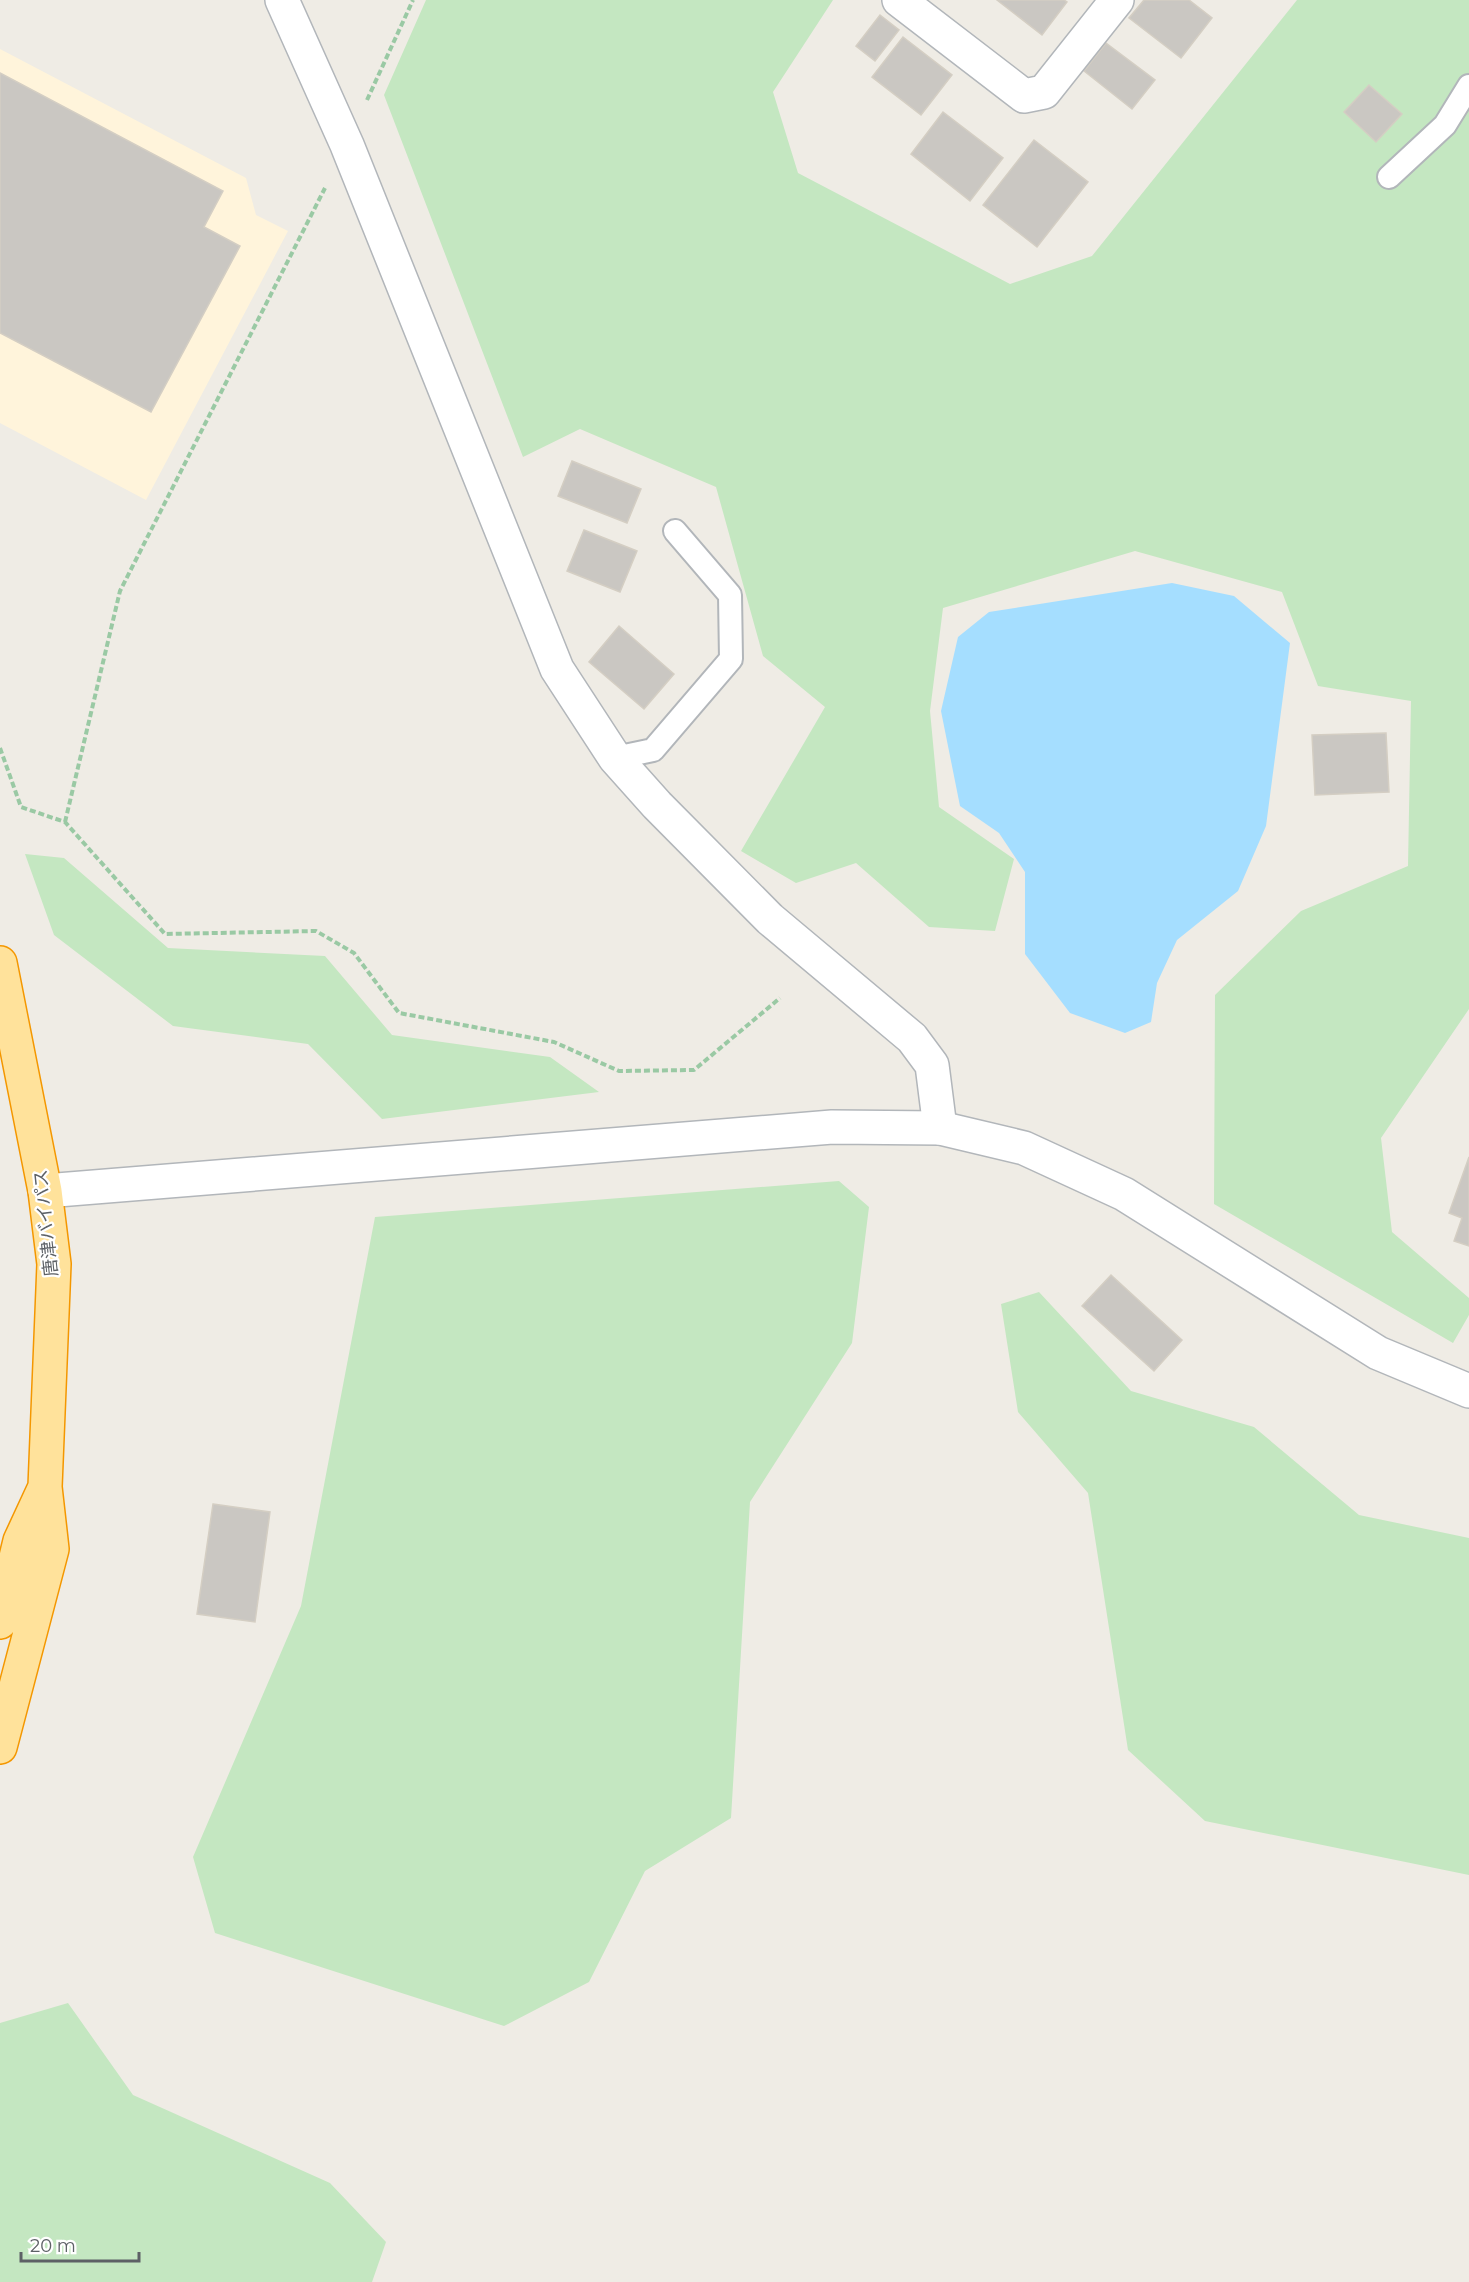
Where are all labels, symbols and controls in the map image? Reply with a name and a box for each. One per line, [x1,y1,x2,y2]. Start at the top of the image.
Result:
street label: 唐津バイパス [29,1168,63,1278]
scale bar [21,2225,140,2263]
text: 20 m [30,2235,76,2257]

